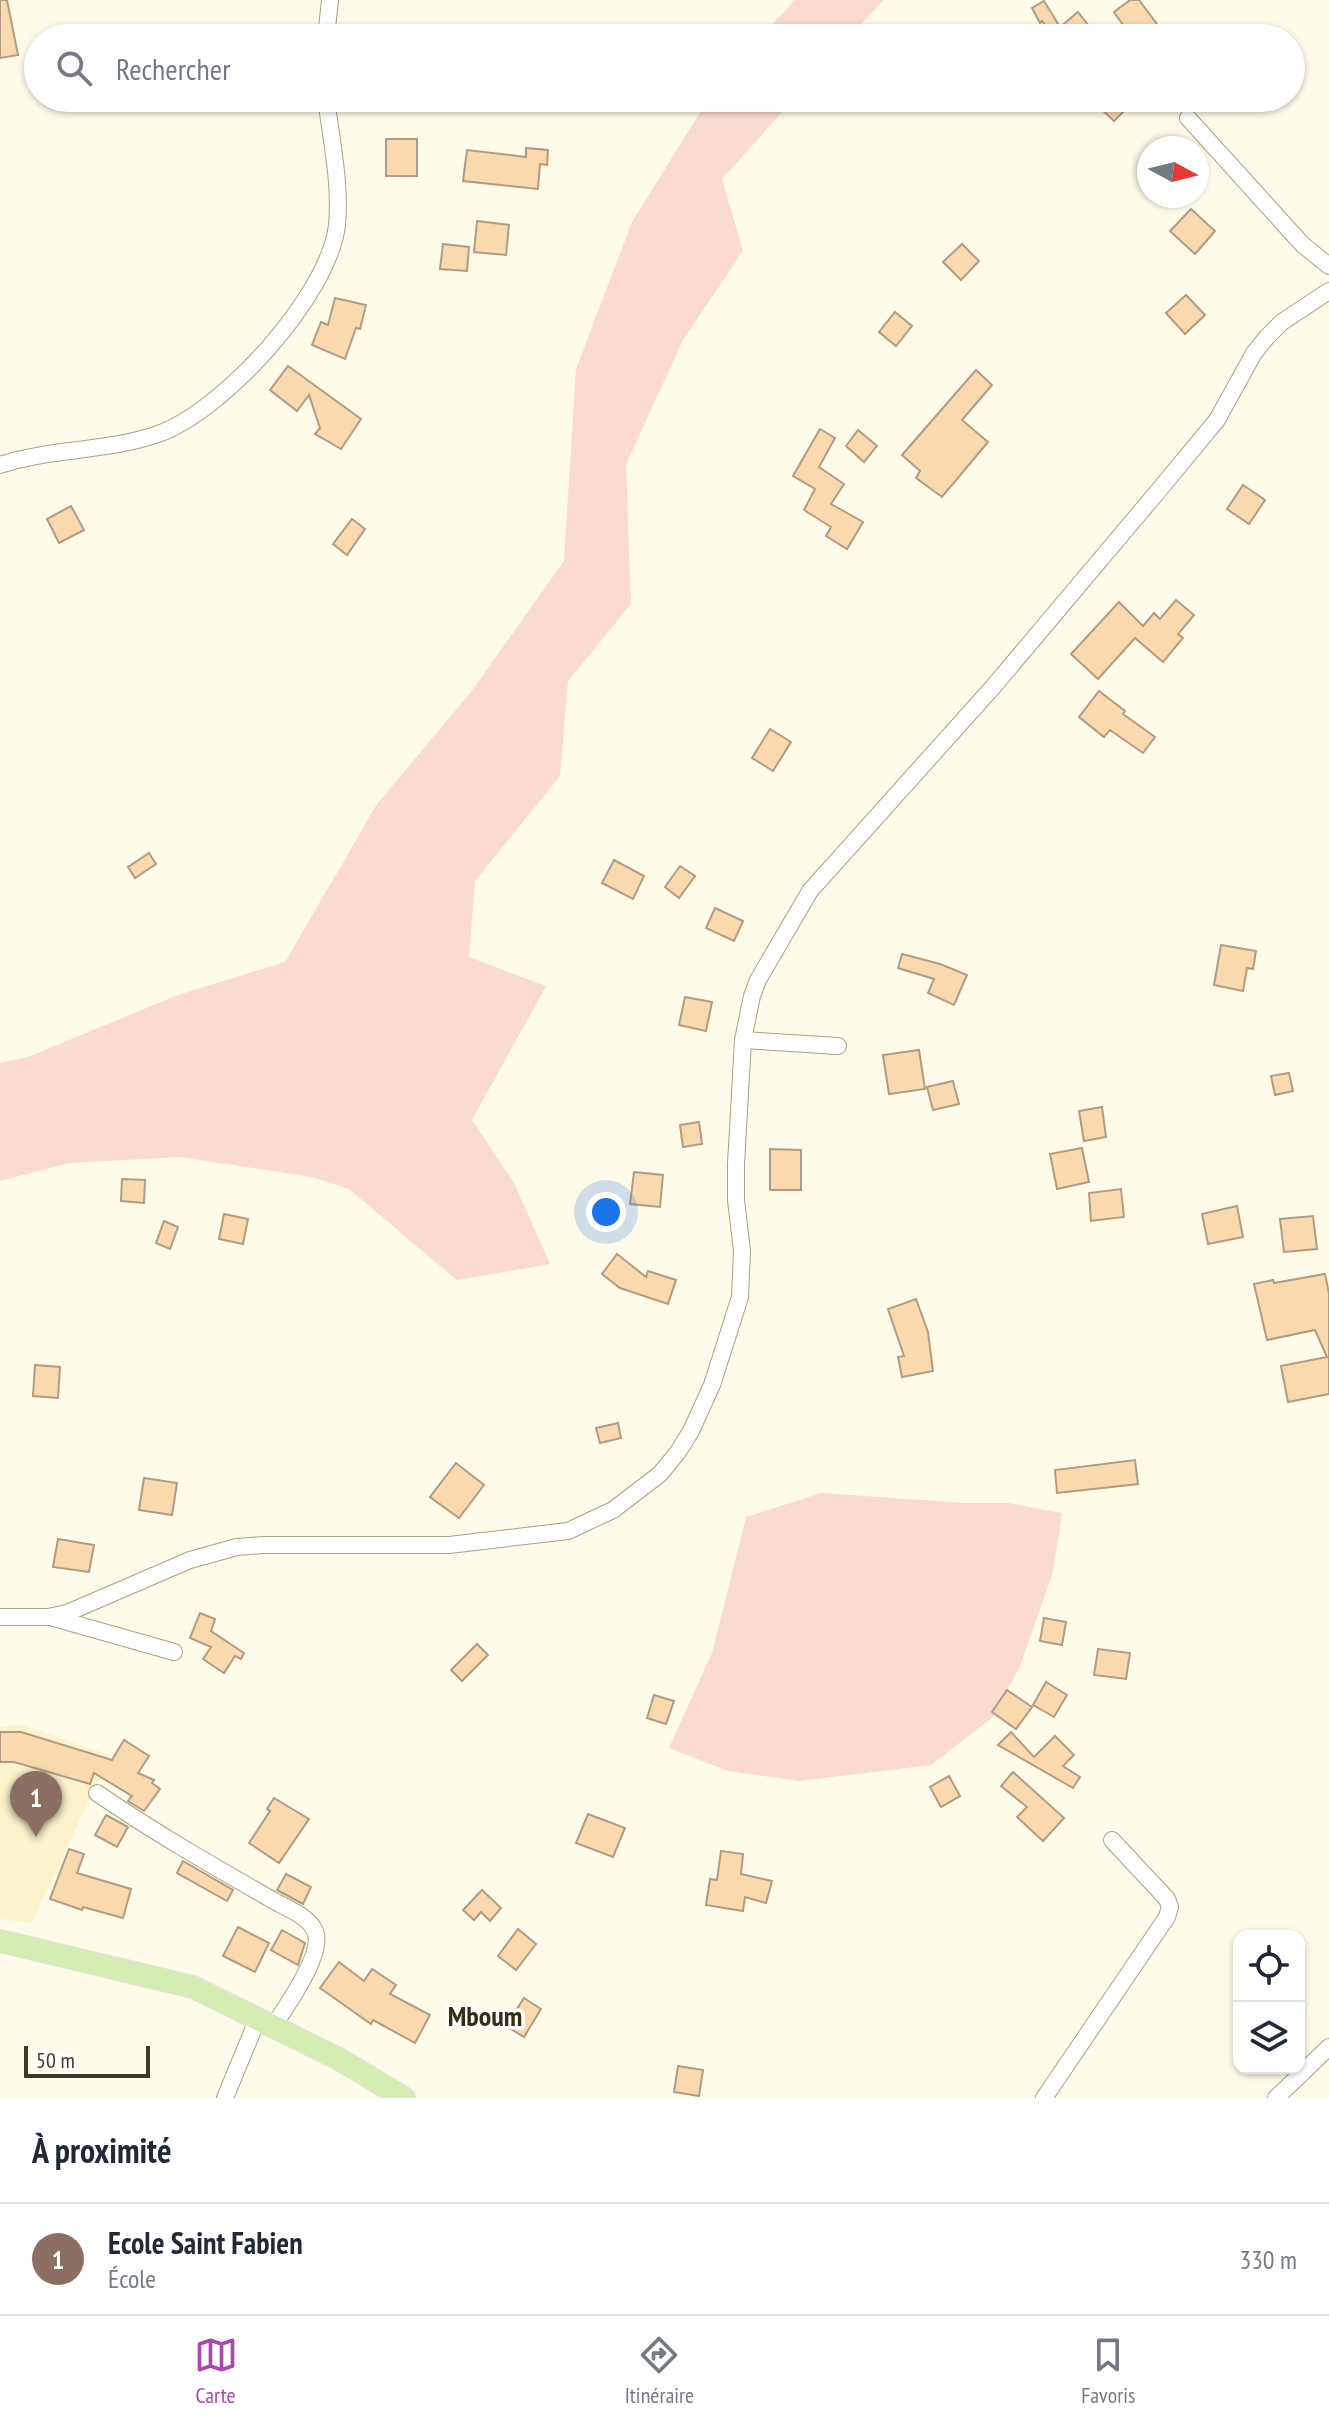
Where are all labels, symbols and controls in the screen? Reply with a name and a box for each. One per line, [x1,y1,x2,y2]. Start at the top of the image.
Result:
search box [24,24,1305,112]
icon: search [52,46,96,90]
text: Rechercher [116,49,230,88]
north arrow [1137,136,1209,208]
your location [586,1192,626,1232]
pin: 1 [10,1771,62,1837]
map controls [1233,1930,1305,2074]
button: locate [1233,1930,1305,2002]
district label: Mboum [448,1997,522,2034]
button: layers [1233,2002,1305,2074]
scale bar [24,2042,150,2078]
text: 50 m [36,2046,75,2074]
text: À proximité [32,2128,172,2172]
text: Ecole Saint Fabien [108,2223,303,2262]
text: 1 [52,2243,64,2276]
text: 330 m [1239,2243,1297,2276]
text: École [108,2262,156,2295]
tab: Carte [194,2333,238,2409]
tab: Itinéraire [625,2333,694,2409]
tab: Favoris [1081,2333,1135,2409]

